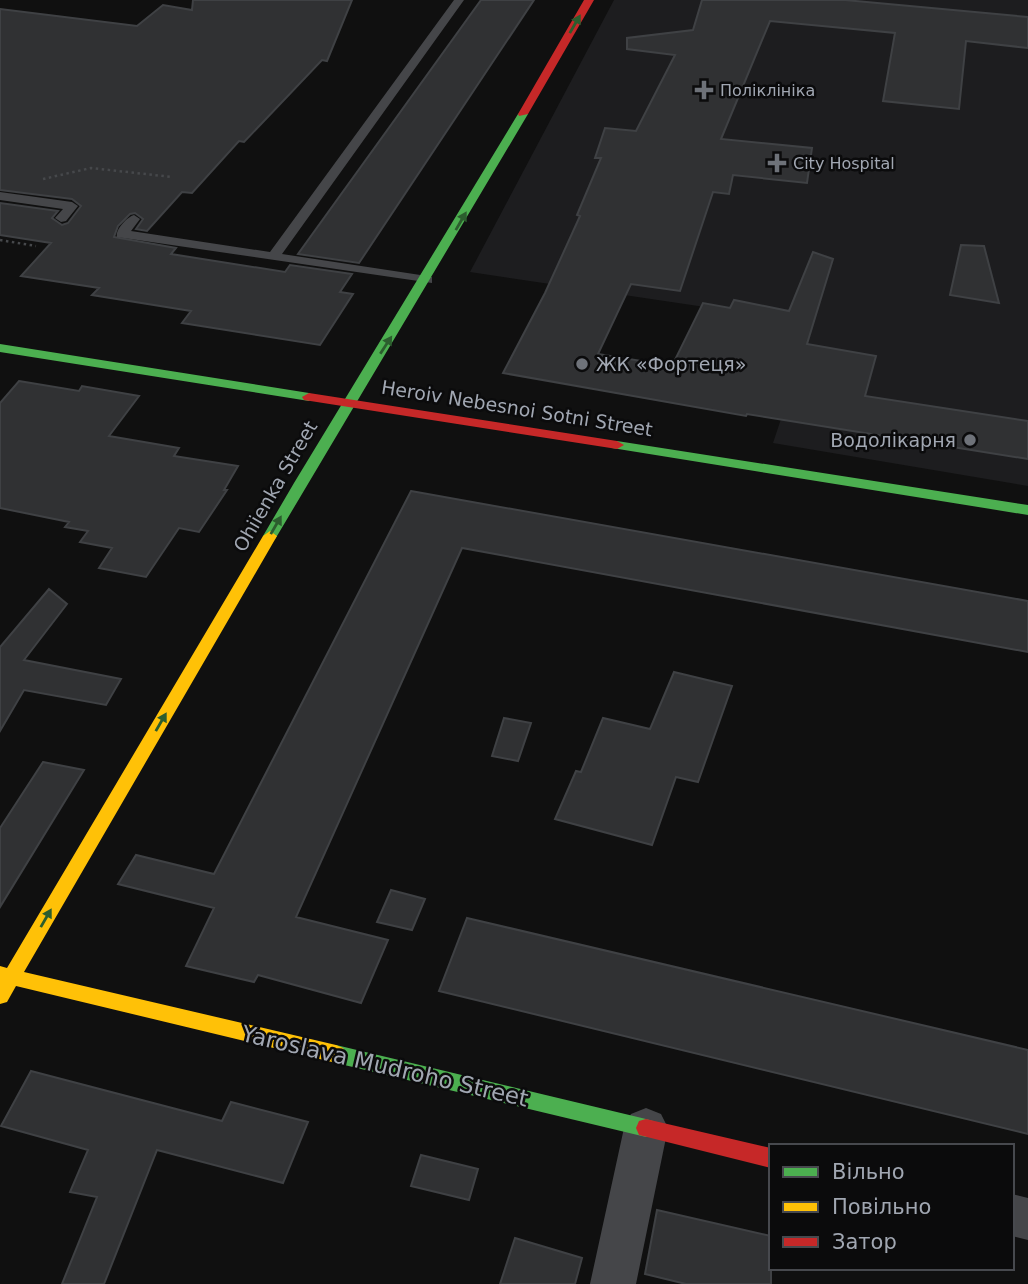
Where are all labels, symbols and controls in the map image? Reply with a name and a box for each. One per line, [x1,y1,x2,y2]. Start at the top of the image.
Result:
one-way arrow [569,14,581,33]
marker: Поліклініка [694,80,714,100]
place label: Поліклініка [720,81,815,100]
marker: City Hospital [767,153,787,173]
place label: City Hospital [793,154,895,173]
one-way arrow [455,211,468,230]
one-way arrow [379,335,392,354]
place label: ЖК «Фортеця» [596,353,746,375]
marker: ЖК «Фортеця» [574,356,590,372]
street label: Heroiv Nebesnoi Sotni Street [380,376,654,440]
street label: Ohiienka Street [229,417,321,555]
place label: Водолікарня [830,429,956,451]
marker: Водолікарня [962,432,978,448]
one-way arrow [270,516,283,535]
one-way arrow [155,712,168,731]
one-way arrow [40,908,52,927]
street label: Yaroslava Mudroho Street [238,1020,531,1112]
legend [769,1144,1014,1270]
text: Вільно [832,1160,905,1184]
text: Повільно [832,1195,931,1219]
text: Затор [832,1230,897,1254]

